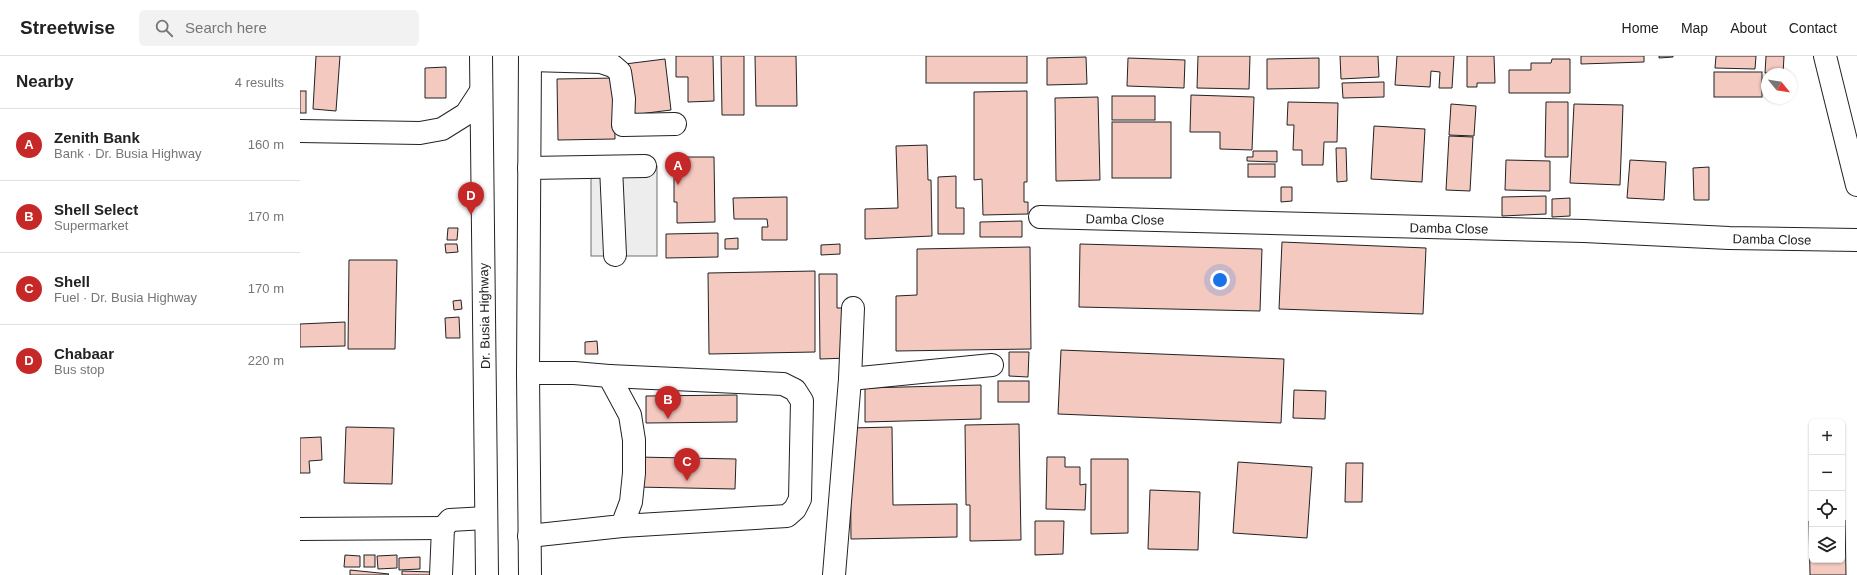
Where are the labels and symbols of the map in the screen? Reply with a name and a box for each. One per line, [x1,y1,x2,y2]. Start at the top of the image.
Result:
north arrow [1761,68,1797,104]
pin: A [665,152,691,185]
pin: D [458,182,484,215]
street label: Damba Close [1085,211,1164,228]
street label: Damba Close [1409,220,1488,237]
street label: Damba Close [1732,231,1811,248]
street label: Dr. Busia Highway [476,262,493,369]
your location [1210,270,1230,290]
pin: B [655,386,681,419]
pin: C [674,448,700,481]

